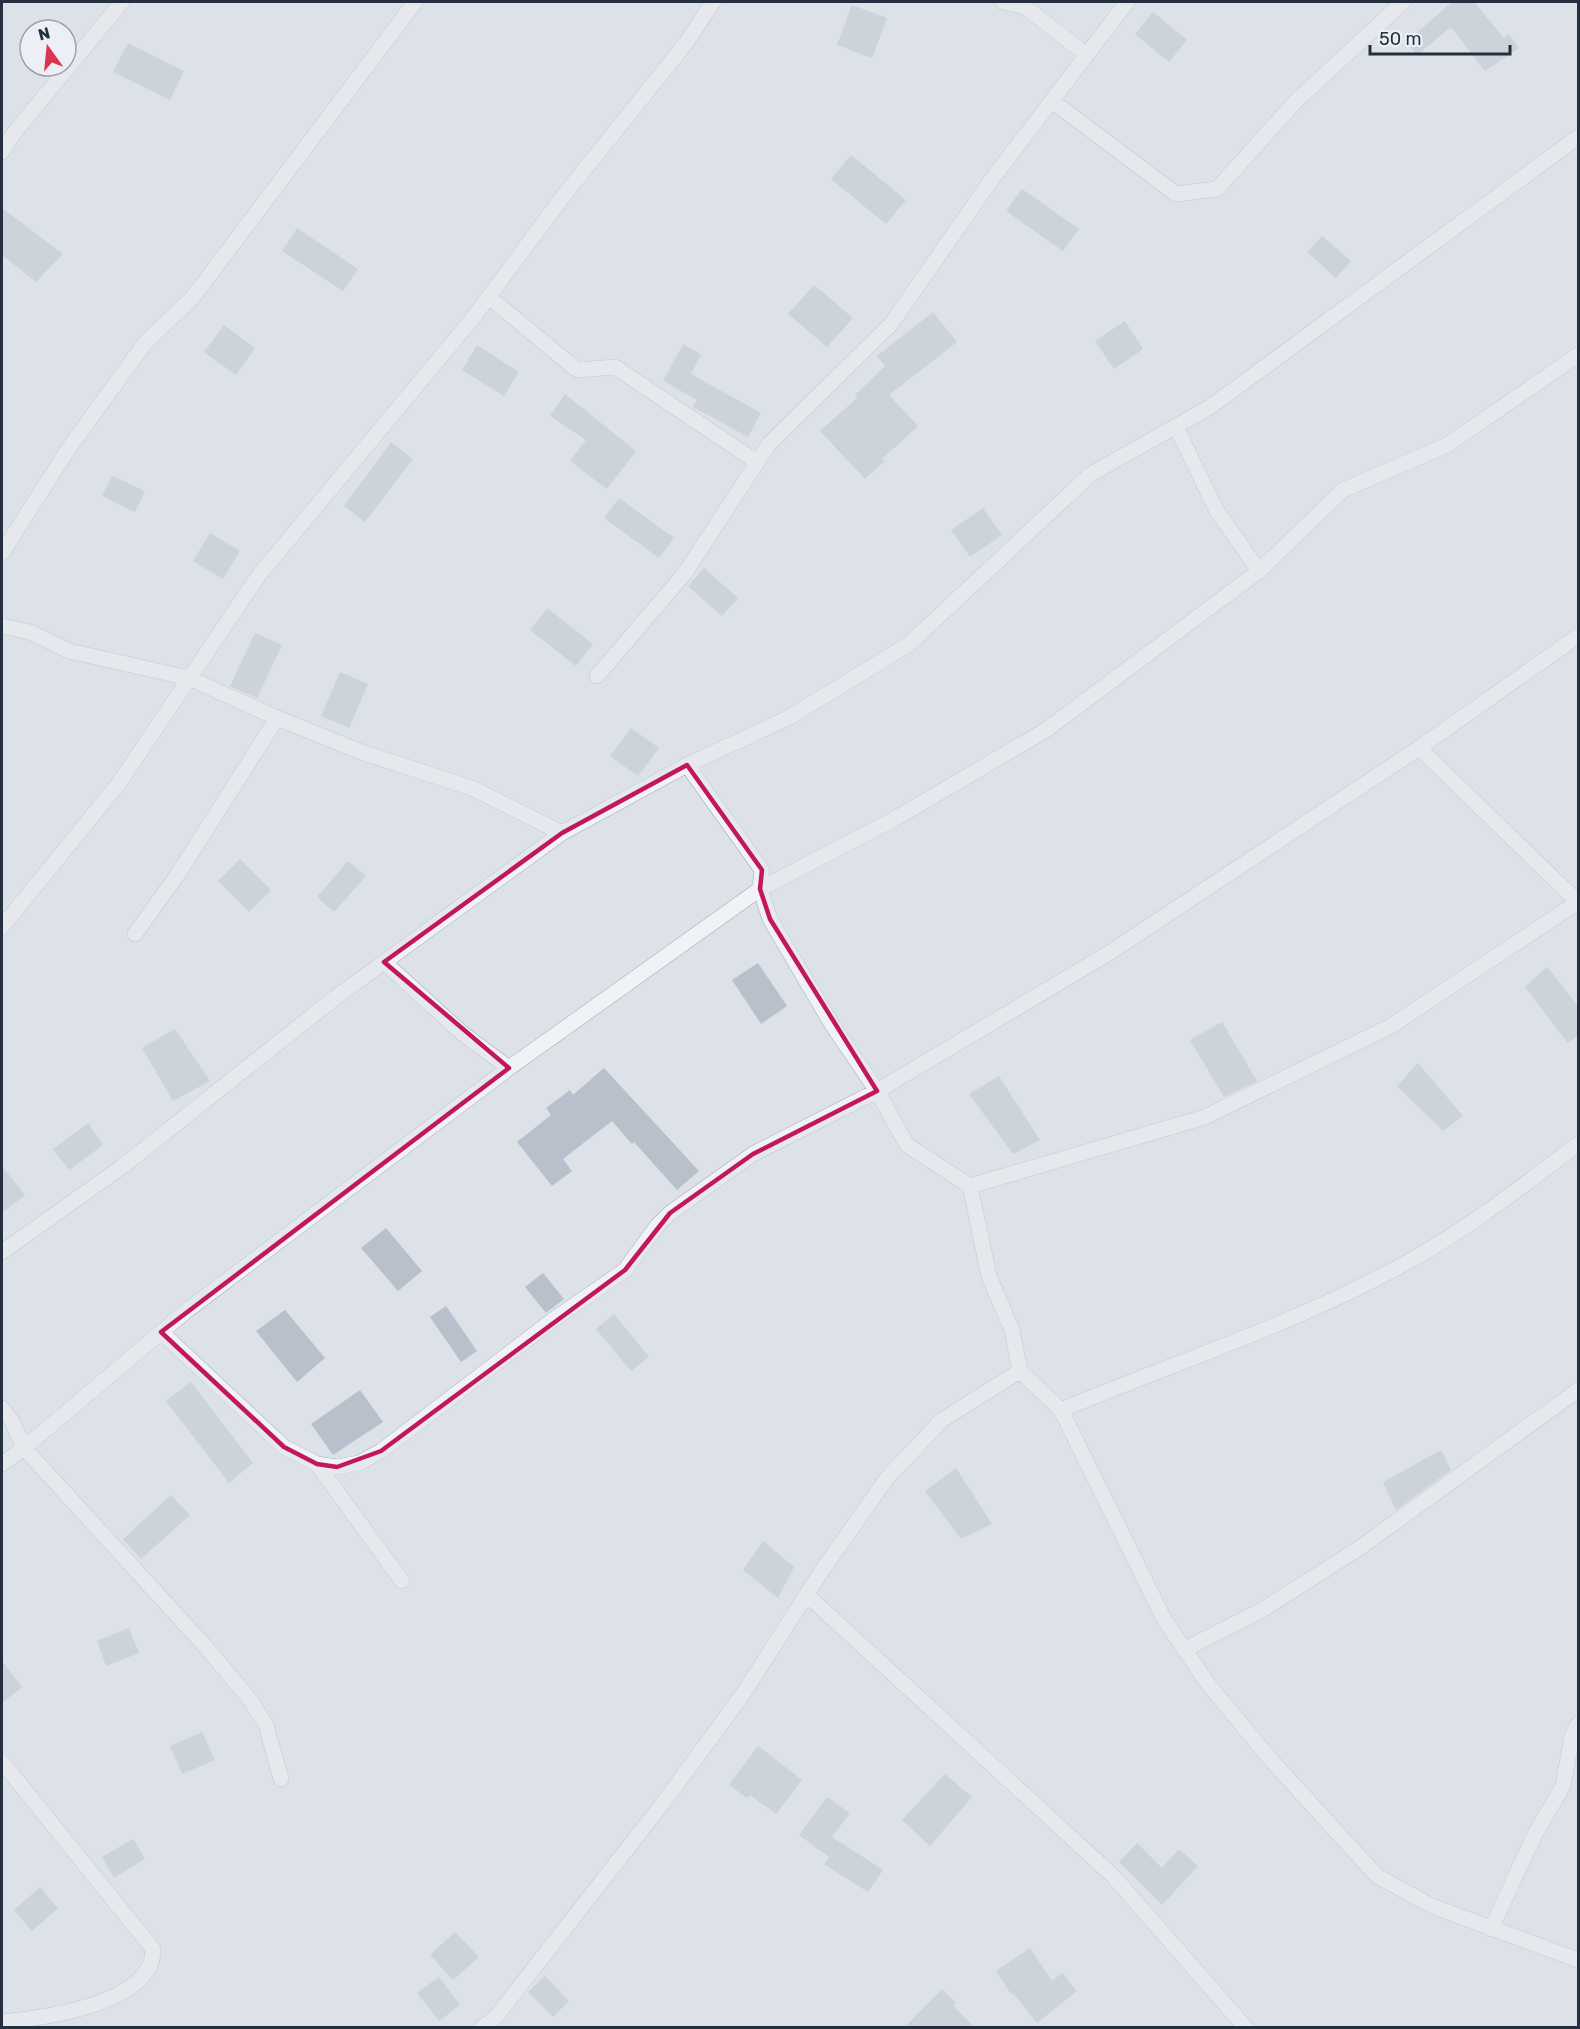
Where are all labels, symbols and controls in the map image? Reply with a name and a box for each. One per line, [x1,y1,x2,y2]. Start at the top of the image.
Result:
north arrow [18,18,78,78]
scale bar [1370,18,1510,56]
text: N [36,23,52,45]
text: 50 m [1379,28,1422,50]

